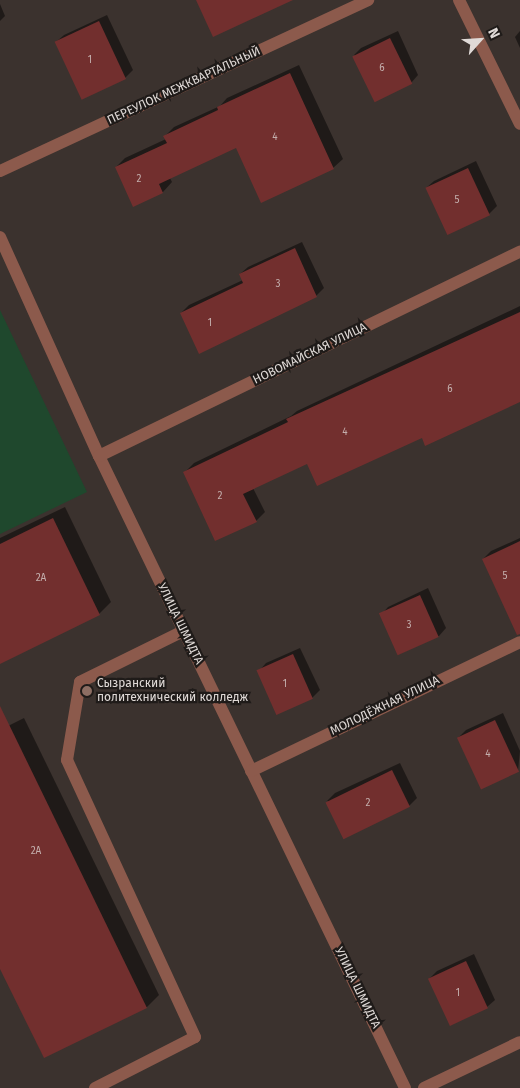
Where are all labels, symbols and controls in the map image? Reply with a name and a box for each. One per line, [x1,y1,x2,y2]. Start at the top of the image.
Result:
north arrow [455,15,505,65]
text: N [484,25,504,41]
street label: ПЕРЕУЛОК МЕЖКВАРТАЛЬНЫЙ [105,44,263,128]
house number: 1 [88,55,92,67]
house number: 6 [379,63,385,75]
house number: 4 [272,132,278,144]
house number: 2 [137,174,141,186]
house number: 5 [454,195,460,207]
house number: 3 [276,279,280,291]
house number: 1 [208,318,212,330]
street label: НОВОМАЙСКАЯ УЛИЦА [251,320,369,388]
house number: 6 [447,384,453,396]
house number: 4 [342,427,348,439]
house number: 2 [218,491,222,503]
house number: 5 [502,571,508,583]
house number: 2А [36,573,46,585]
street label: УЛИЦА ШМИДТА [154,581,206,667]
house number: 3 [407,620,411,632]
street label: МОЛОДЁЖНАЯ УЛИЦА [328,673,442,739]
place label: Сызранский политехнический колледж [97,677,248,705]
house number: 1 [283,679,287,691]
marker: Сызранский политехнический колледж [81,685,93,697]
house number: 4 [485,749,491,761]
house number: 2 [366,798,370,810]
house number: 2А [31,846,41,858]
street label: УЛИЦА ШМИДТА [331,945,383,1031]
house number: 1 [456,988,460,1000]

